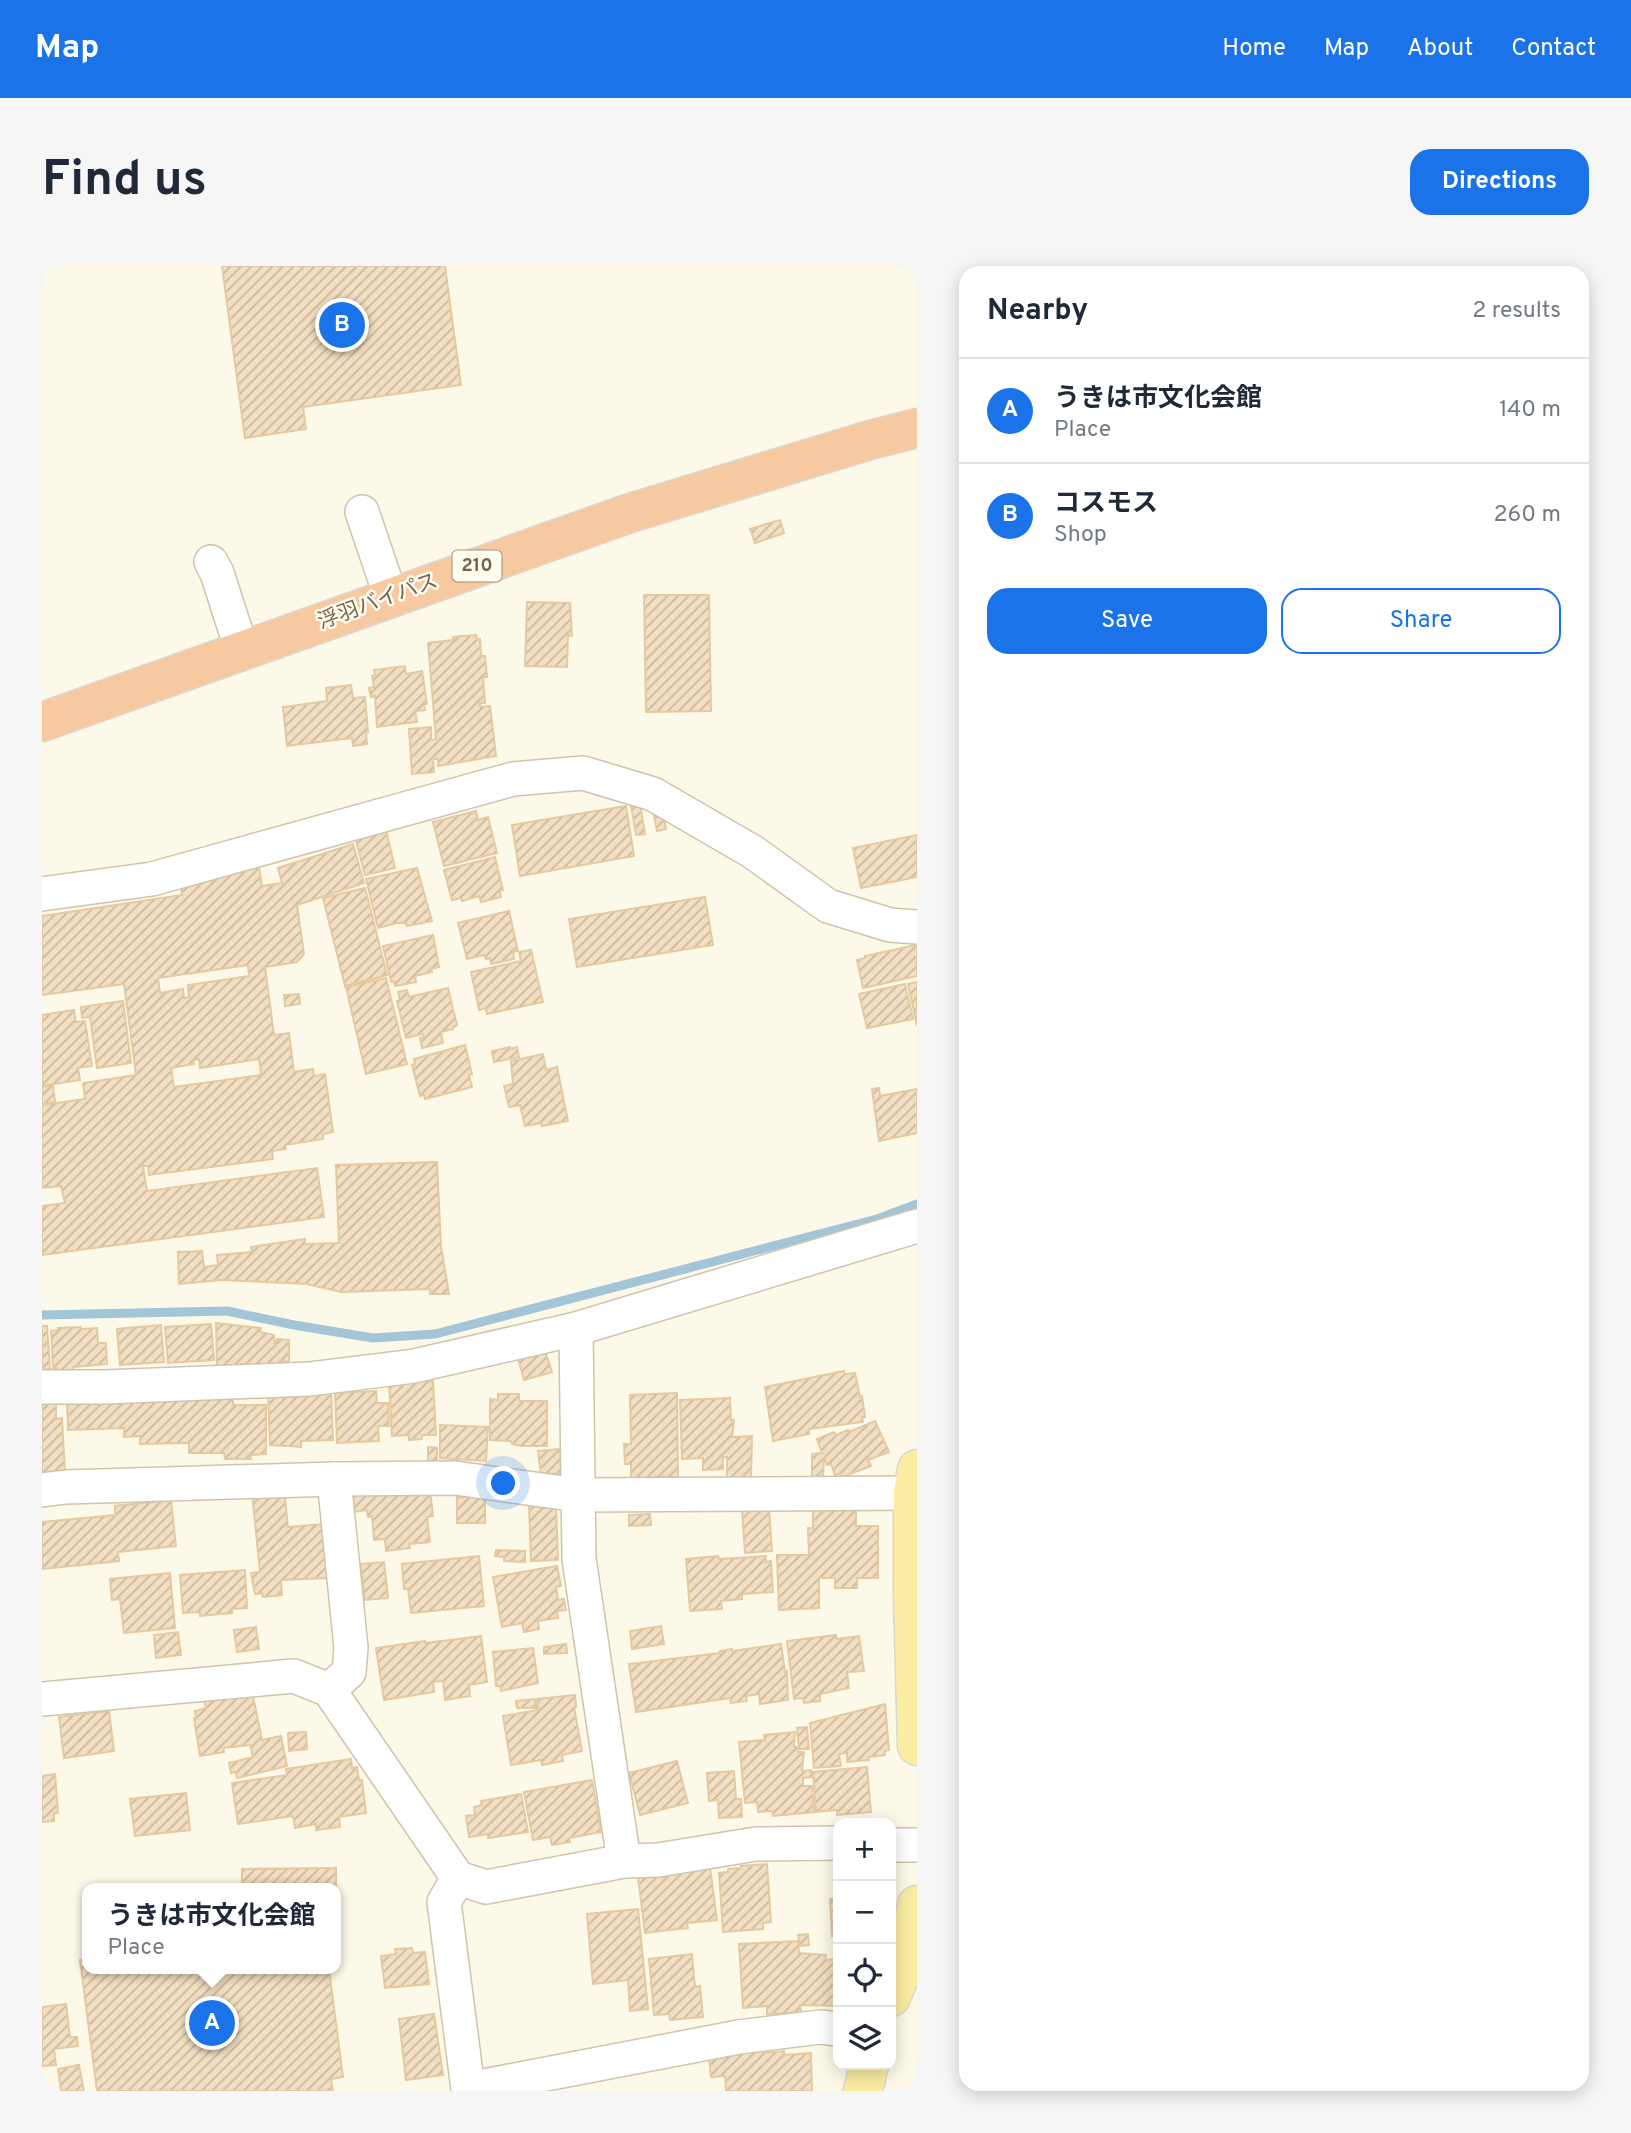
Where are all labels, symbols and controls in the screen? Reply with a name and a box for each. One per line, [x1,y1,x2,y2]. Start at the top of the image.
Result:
text: Map [35,28,99,70]
text: Home [1222,34,1286,64]
text: Map [1324,34,1369,64]
text: About [1407,34,1473,64]
text: Contact [1511,34,1596,64]
button: Directions [1410,149,1589,215]
text: Find us [42,151,207,213]
text: Nearby [987,293,1088,330]
text: 2 results [1472,297,1561,326]
pin: B [319,299,365,351]
text: うきは市文化会館 [1054,383,1262,416]
text: A [1002,396,1018,425]
text: 140 m [1499,396,1561,425]
text: Place [1054,416,1111,445]
text: コスモス [1054,488,1158,521]
text: B [1002,501,1018,530]
text: 260 m [1494,501,1561,530]
text: Shop [1054,521,1107,550]
road number: 210 [452,550,502,582]
street label: 浮羽バイパス [314,568,442,636]
button: Save [987,588,1267,654]
button: Share [1281,588,1561,654]
your location [486,1466,520,1500]
map controls [833,1818,896,2070]
button: + [833,1818,896,1881]
button: − [833,1881,896,1944]
popup [82,1883,341,1974]
text: うきは市文化会館 [107,1901,316,1934]
text: Place [107,1934,165,1963]
button: locate [833,1944,896,2007]
pin: A [189,1997,235,2049]
button: layers [833,2007,896,2070]

